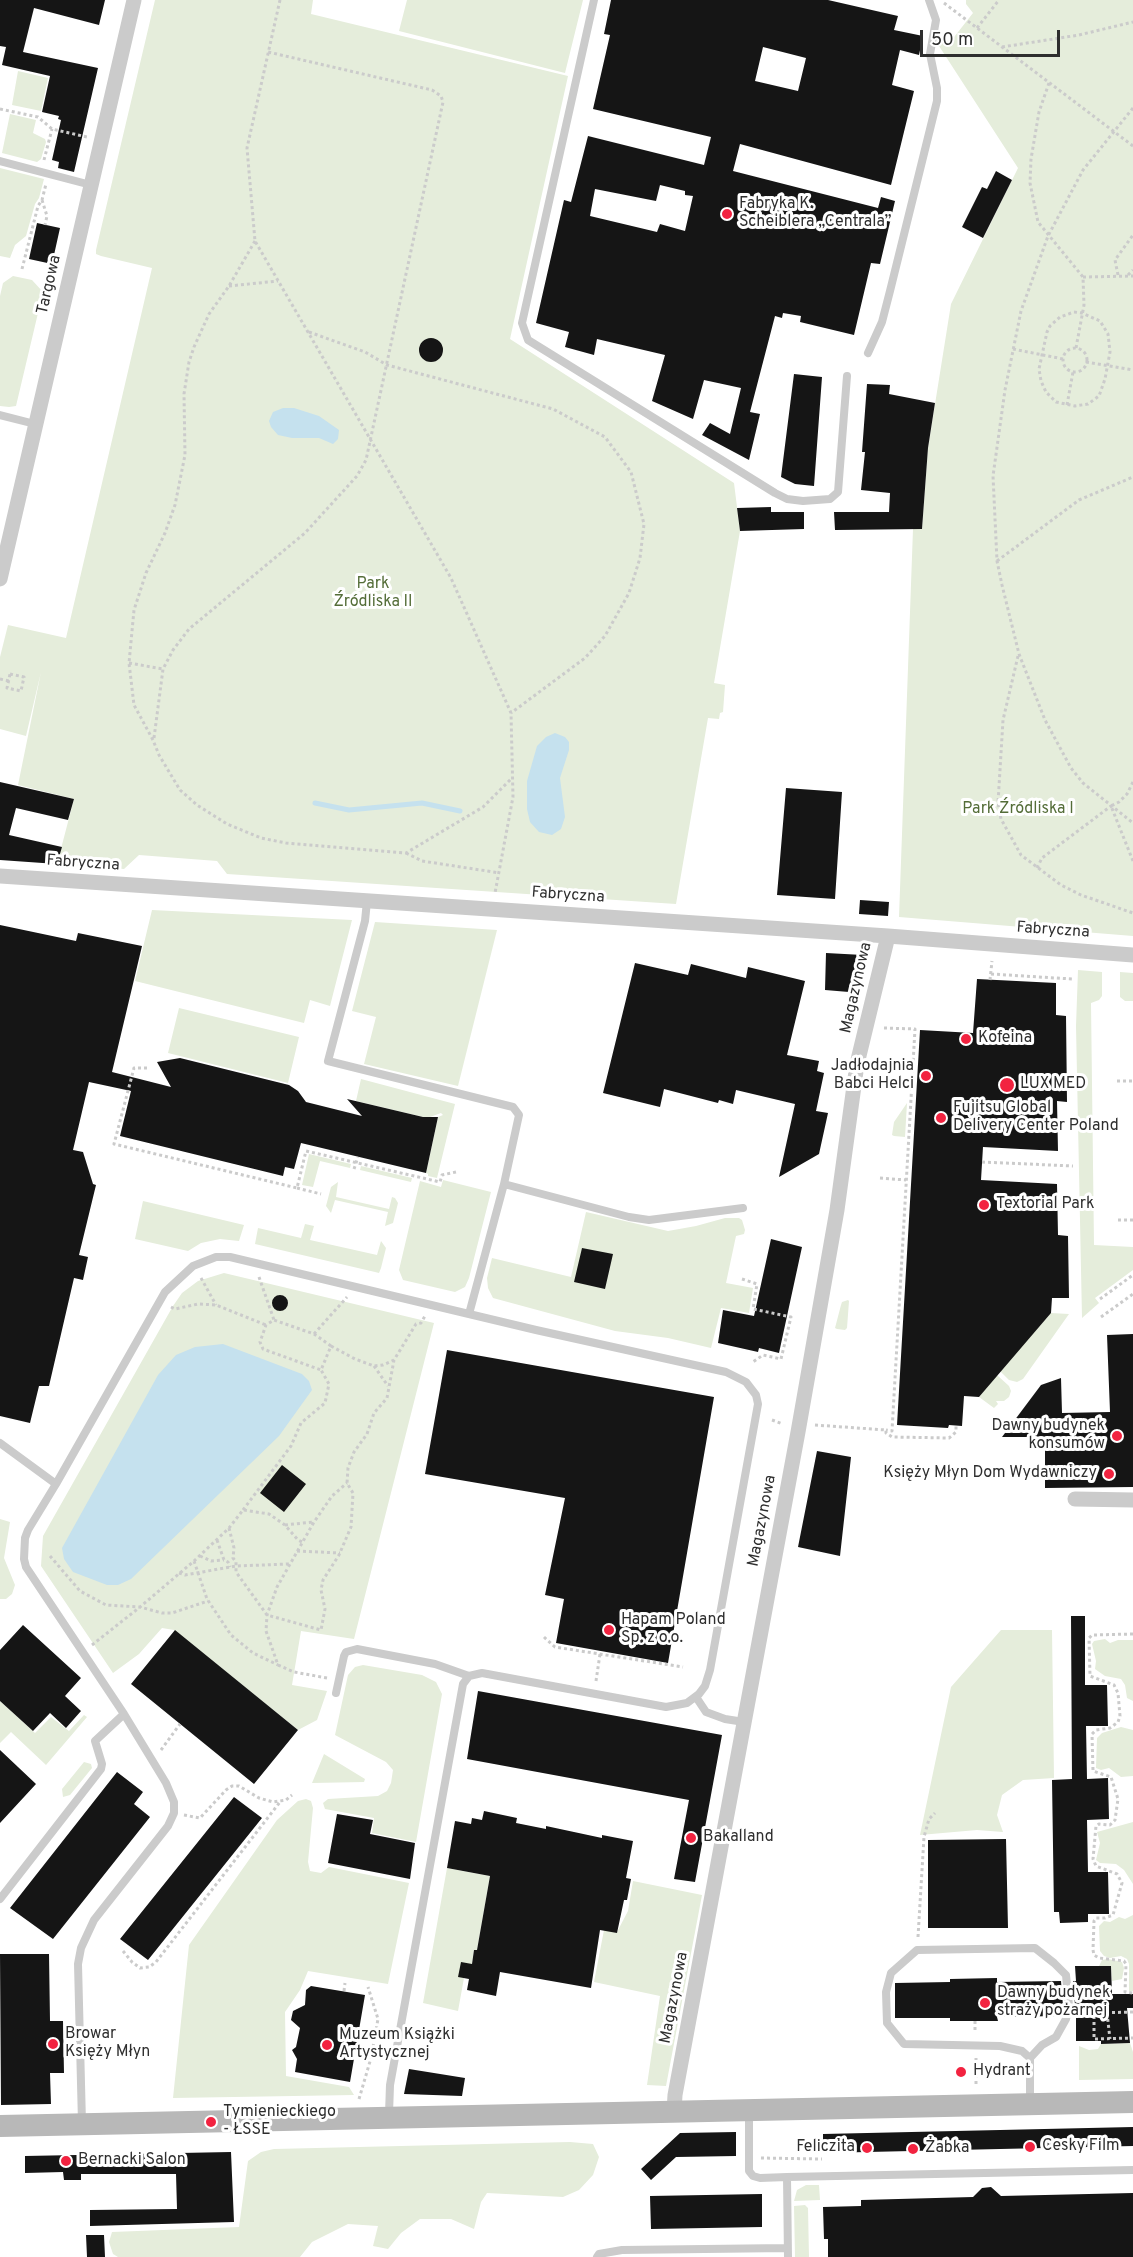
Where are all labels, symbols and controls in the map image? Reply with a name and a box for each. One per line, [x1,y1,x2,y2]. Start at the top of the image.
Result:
scale bar [923,18,1062,56]
text: 50 m [931,29,973,52]
place label: Fabryka K. Scheiblera „Centrala” [739,195,892,233]
marker: Fabryka K. Scheiblera „Centrala” [720,207,734,221]
street label: Targowa [34,254,66,316]
park label: Park Źródliska II [333,575,413,613]
park label: Park Źródliska I [962,800,1074,820]
street label: Fabryczna [46,852,120,876]
street label: Fabryczna [531,884,605,908]
street label: Fabryczna [1016,919,1090,943]
street label: Magazynowa [837,941,877,1035]
place label: Kofeina [978,1029,1032,1049]
marker: Kofeina [959,1032,973,1046]
place label: Jadłodajnia Babci Helci [831,1057,914,1095]
marker: Jadłodajnia Babci Helci [919,1069,933,1083]
place label: LUX MED [1020,1075,1086,1095]
marker: LUX MED [998,1076,1016,1094]
place label: Fujitsu Global Delivery Center Poland [953,1099,1119,1137]
marker: Fujitsu Global Delivery Center Poland [934,1111,948,1125]
place label: Textorial Park [996,1195,1094,1215]
marker: Textorial Park [977,1198,991,1212]
place label: Dawny budynek konsumów [992,1417,1105,1455]
marker: Dawny budynek konsumów [1110,1429,1124,1443]
place label: Księży Młyn Dom Wydawniczy [883,1464,1097,1484]
marker: Księży Młyn Dom Wydawniczy [1102,1467,1116,1481]
street label: Magazynowa [745,1474,781,1568]
place label: Hapam Poland Sp. z o.o. [621,1611,726,1649]
marker: Hapam Poland Sp. z o.o. [602,1623,616,1637]
place label: Bakalland [703,1828,774,1848]
marker: Bakalland [684,1831,698,1845]
street label: Magazynowa [657,1951,693,2045]
place label: Dawny budynek straży pożarnej [997,1984,1110,2022]
marker: Dawny budynek straży pożarnej [978,1996,992,2010]
place label: Browar Księży Młyn [65,2025,150,2063]
place label: Muzeum Książki Artystycznej [339,2026,455,2064]
marker: Browar Księży Młyn [46,2037,60,2051]
marker: Muzeum Książki Artystycznej [320,2038,334,2052]
place label: Hydrant [973,2062,1031,2082]
marker: Hydrant [954,2065,968,2079]
place label: Tymienieckiego - ŁSSE [223,2103,336,2141]
marker: Tymienieckiego - ŁSSE [204,2115,218,2129]
place label: Cesky Film [1042,2137,1120,2157]
place label: Feliczita [796,2138,855,2158]
place label: Żabka [925,2139,969,2159]
marker: Cesky Film [1023,2140,1037,2154]
marker: Feliczita [860,2141,874,2155]
marker: Żabka [906,2142,920,2156]
place label: Bernacki Salon [78,2151,186,2171]
marker: Bernacki Salon [59,2154,73,2168]

